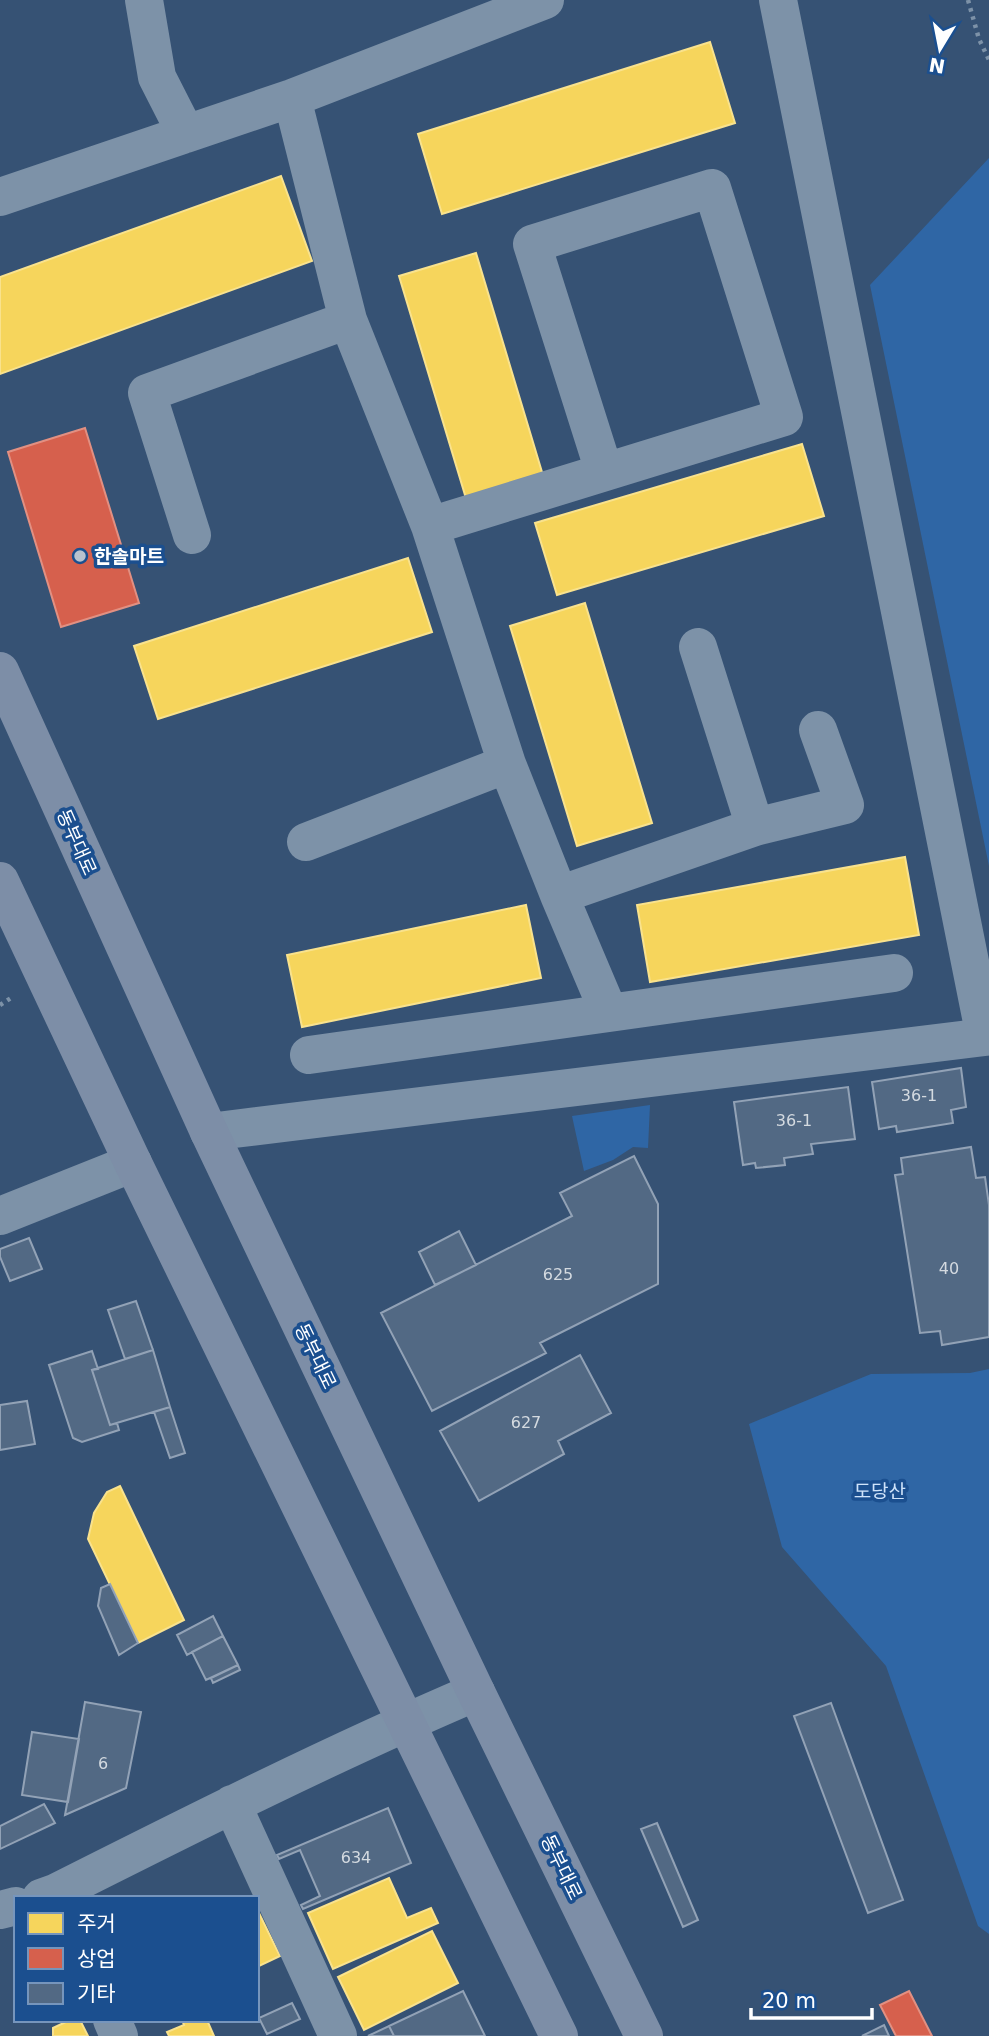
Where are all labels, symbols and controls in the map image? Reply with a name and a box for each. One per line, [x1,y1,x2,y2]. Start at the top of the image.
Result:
north arrow [905,14,975,84]
text: N [927,54,947,78]
place label: 한솔마트 [94,545,164,567]
marker: 한솔마트 [72,548,88,564]
street label: 동부대로 [53,806,101,878]
house number: 36-1 [901,1086,937,1105]
house number: 36-1 [776,1111,812,1130]
house number: 40 [939,1259,959,1278]
house number: 625 [543,1265,573,1284]
street label: 동부대로 [291,1320,341,1392]
house number: 627 [511,1413,541,1432]
park label: 도당산 [854,1480,906,1502]
house number: 6 [98,1754,108,1773]
street label: 동부대로 [537,1831,587,1903]
house number: 634 [341,1848,371,1867]
legend [14,1896,259,2022]
text: 주거 [77,1912,116,1936]
text: 상업 [77,1947,116,1971]
scale bar [751,1976,872,2020]
text: 기타 [77,1982,116,2006]
text: 20 m [762,1989,816,2013]

